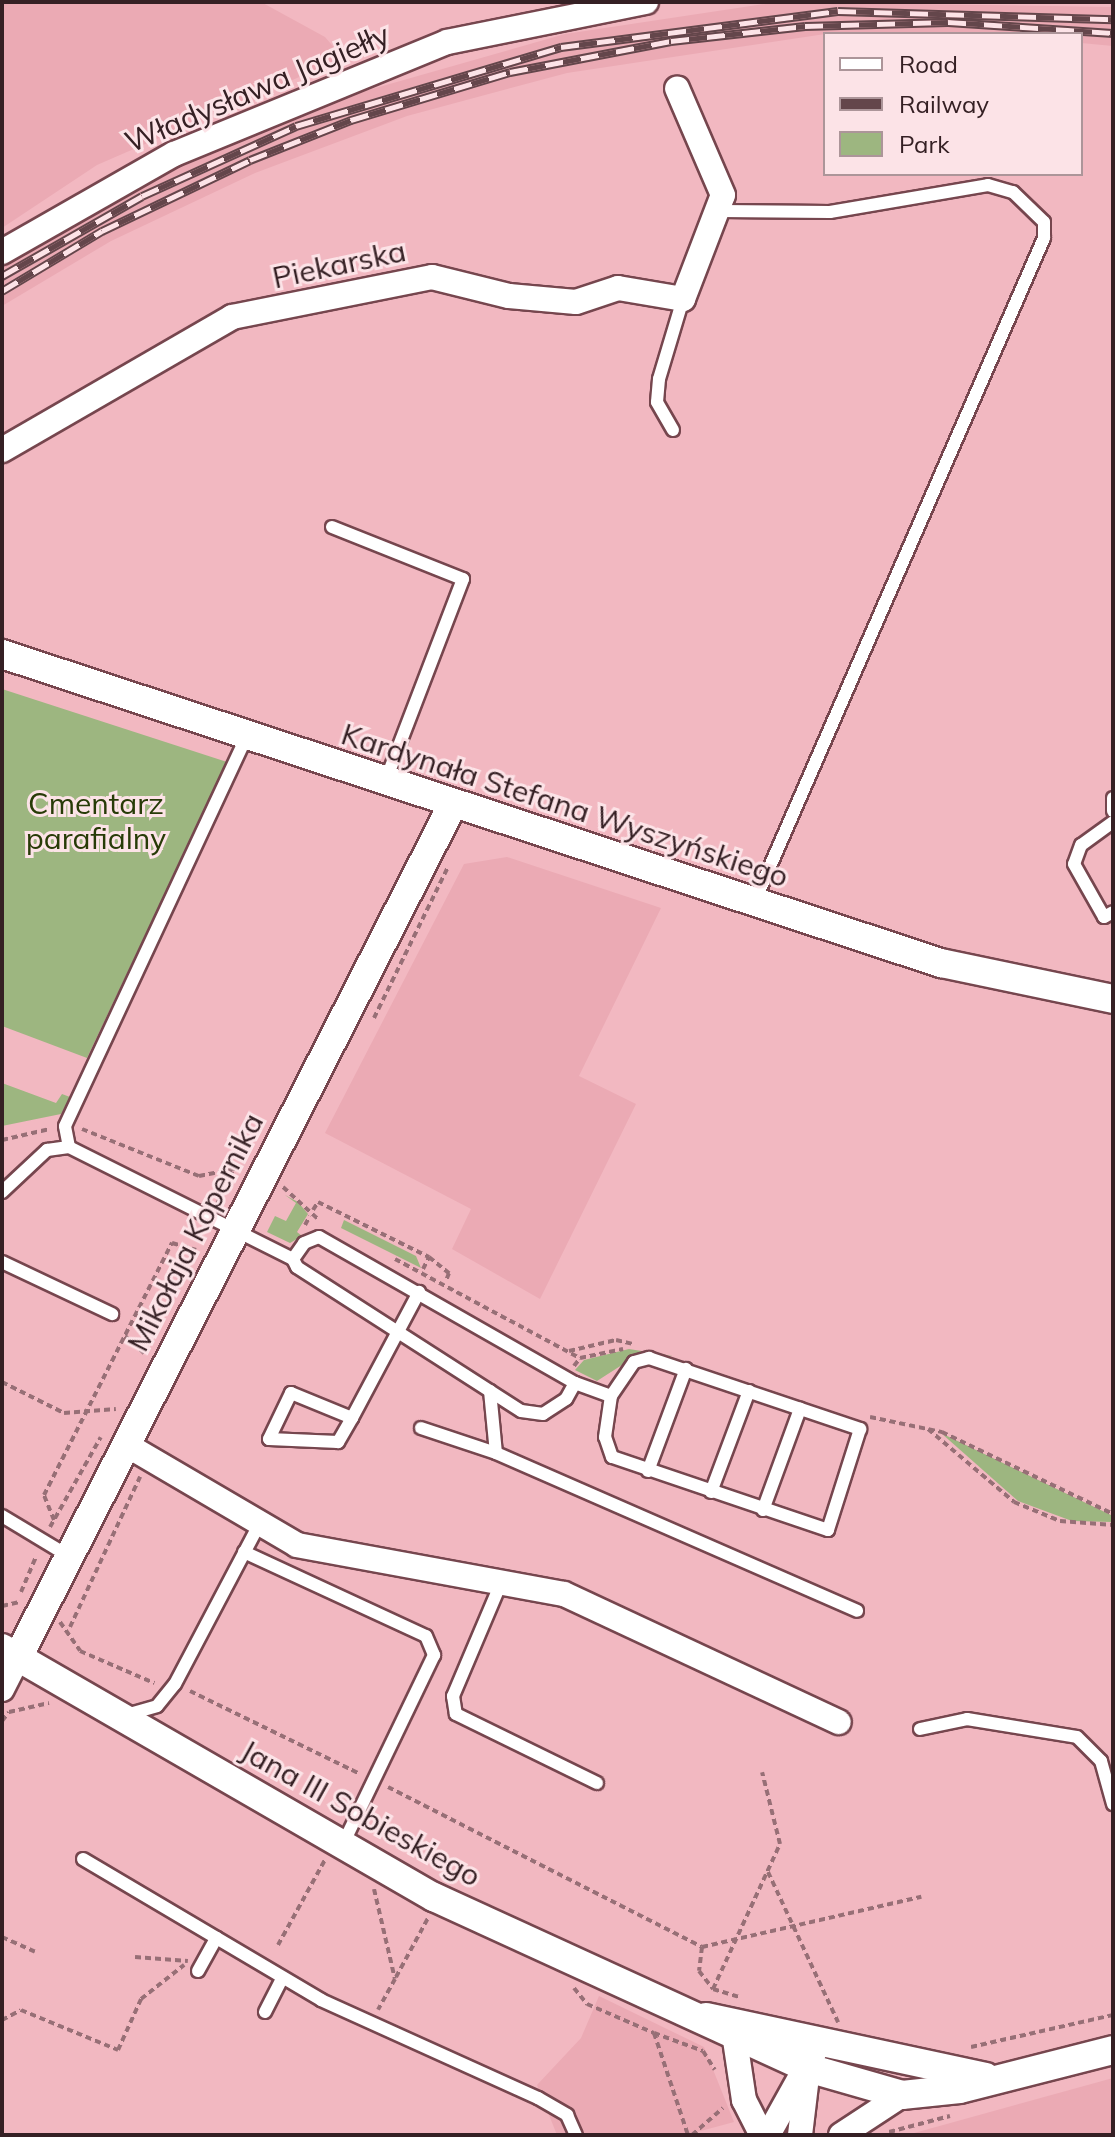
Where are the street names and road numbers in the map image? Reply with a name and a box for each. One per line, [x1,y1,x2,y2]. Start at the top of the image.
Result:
street label: Władysława Jagiełły [120,16,394,160]
street label: Piekarska [269,232,409,296]
street label: Kardynała Stefana Wyszyńskiego [337,716,793,894]
street label: Mikołaja Kopernika [119,1107,271,1357]
street label: Jana III Sobieskiego [235,1732,487,1894]

